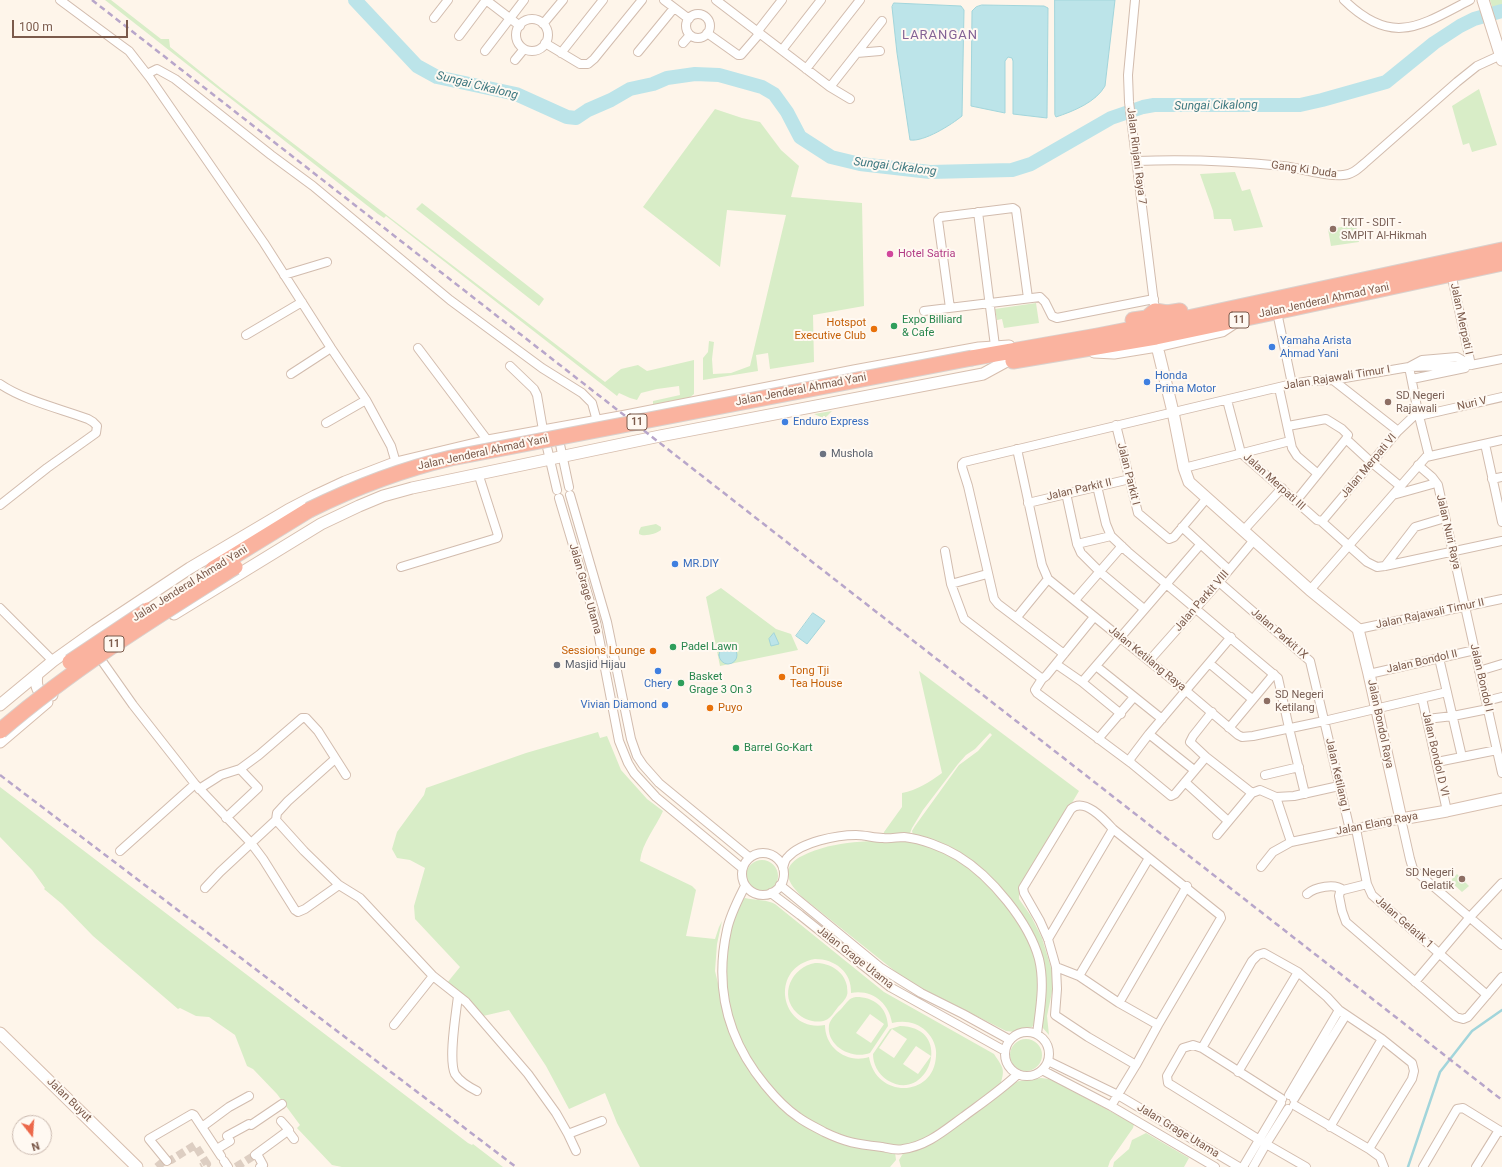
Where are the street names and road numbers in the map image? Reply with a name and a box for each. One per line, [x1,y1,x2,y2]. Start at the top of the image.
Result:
street label: Jalan Rinjani Raya 7 [1123,107,1149,205]
street label: Gang Ki Duda [1270,159,1338,181]
street label: Jalan Jenderal Ahmad Yani [1257,281,1391,321]
street label: Jalan Merpati I [1447,282,1475,356]
road number: 11 [1229,312,1249,328]
street label: Jalan Rajawali Timur I [1283,363,1391,393]
street label: Jalan Jenderal Ahmad Yani [734,371,868,409]
street label: Nuri V [1456,394,1488,414]
road number: 11 [627,414,647,430]
street label: Jalan Merpati VI [1338,431,1400,501]
street label: Jalan Jenderal Ahmad Yani [416,433,550,473]
street label: Jalan Parkit I [1114,442,1142,506]
street label: Jalan Merpati III [1240,451,1308,513]
street label: Jalan Parkit II [1045,476,1113,504]
street label: Jalan Nuri Raya [1433,493,1463,571]
street label: Jalan Grage Utama [566,542,604,636]
street label: Jalan Jenderal Ahmad Yani [130,543,250,625]
street label: Jalan Parkit VIII [1172,568,1232,634]
street label: Jalan Rajawali Timur II [1375,596,1485,632]
street label: Jalan Parkit IX [1248,606,1310,662]
street label: Jalan Ketilang Raya [1106,624,1188,694]
road number: 11 [104,636,124,652]
street label: Jalan Bondol I [1467,643,1495,713]
street label: Jalan Bondol II [1385,647,1459,677]
street label: Jalan Bondol Raya [1364,678,1396,770]
street label: Jalan Bondol D VI [1419,710,1451,798]
street label: Jalan Ketilang I [1322,737,1352,813]
street label: Jalan Elang Raya [1335,810,1419,838]
street label: Jalan Gelatik 1 [1372,894,1436,952]
street label: Jalan Grage Utama [814,924,896,992]
street label: Jalan Buyut [44,1075,94,1125]
street label: Jalan Grage Utama [1134,1101,1222,1161]

